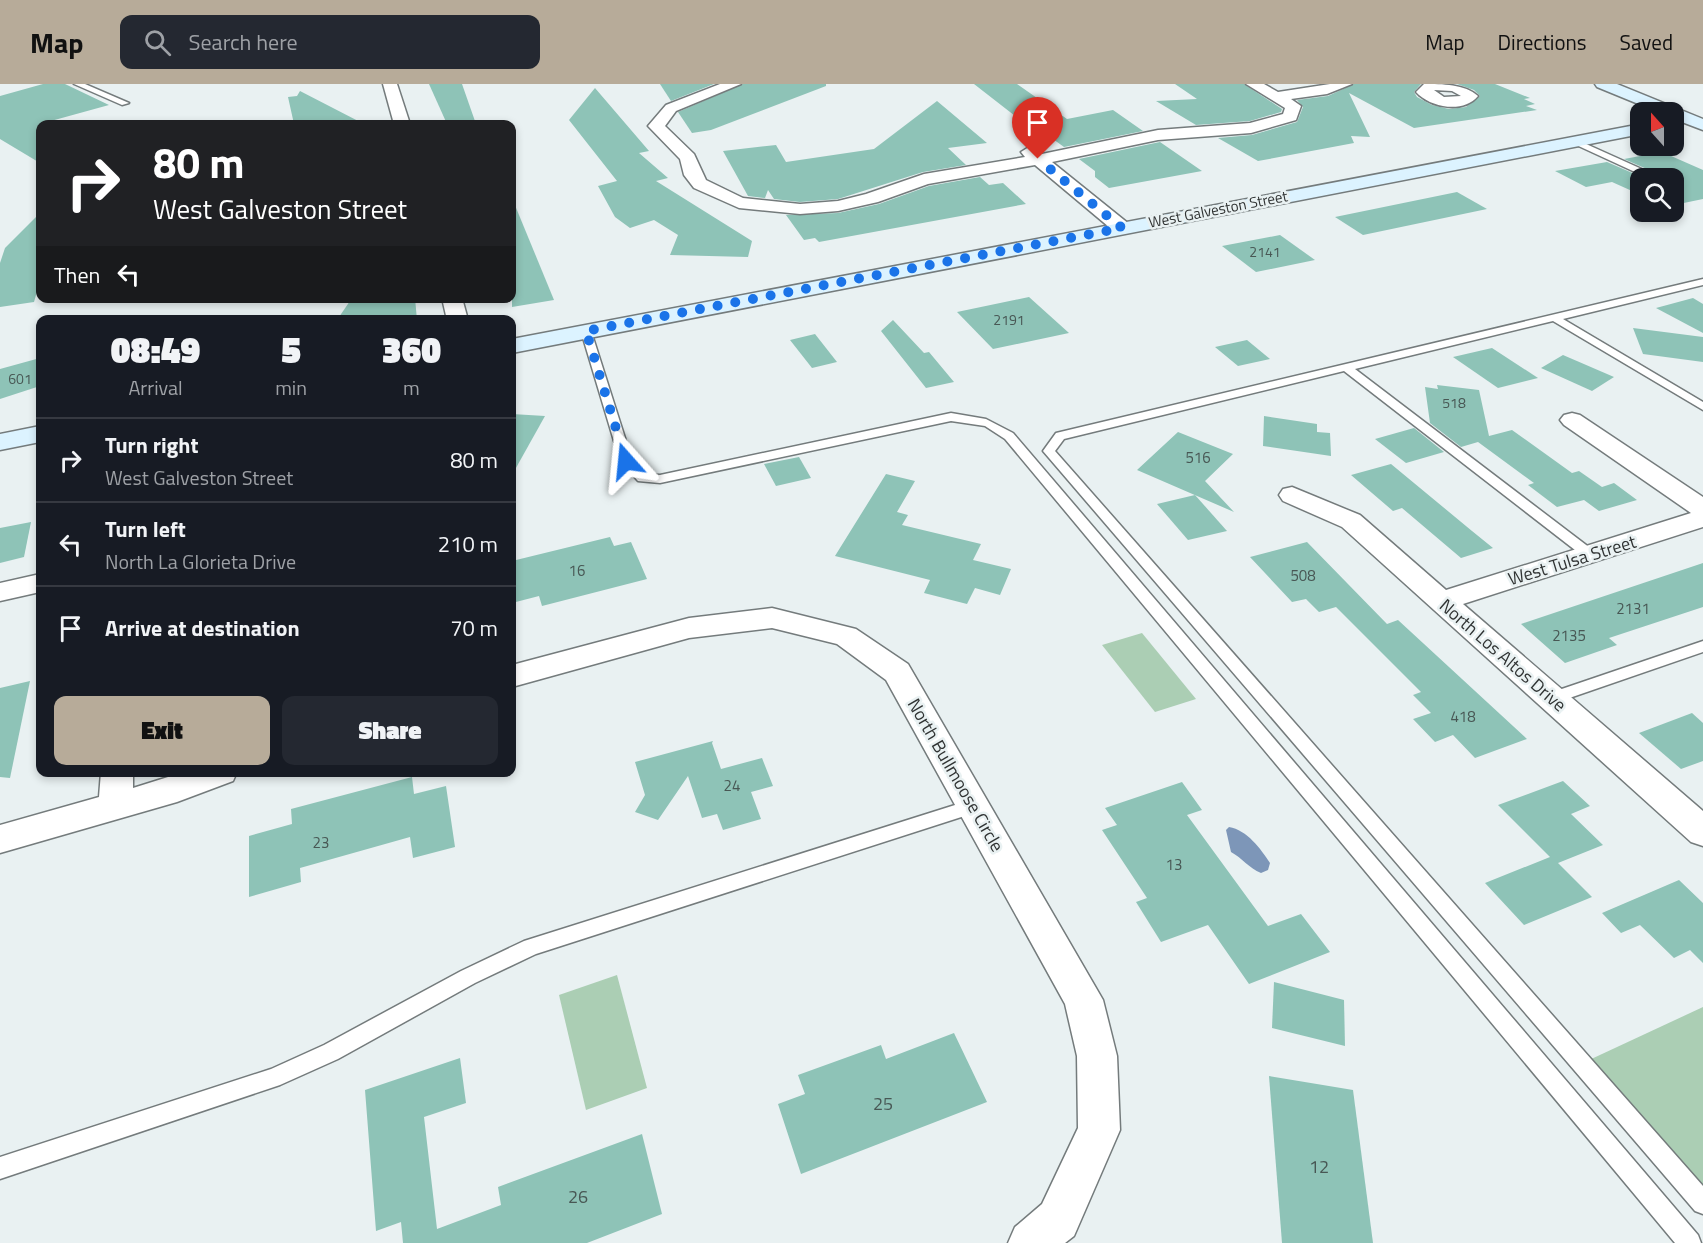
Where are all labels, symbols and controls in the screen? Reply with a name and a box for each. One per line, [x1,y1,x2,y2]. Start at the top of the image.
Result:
search box [120,15,540,69]
text: Map [30,21,84,64]
text: Search here [189,25,298,59]
icon: search [141,26,174,59]
text: Map [1425,26,1465,58]
text: Directions [1498,26,1587,58]
text: Saved [1620,26,1673,58]
pin [1012,97,1063,159]
north arrow [1630,102,1684,156]
map controls [1630,102,1684,222]
icon: arrive [1021,106,1054,139]
text: 80 m [153,130,245,194]
icon: right [54,144,132,222]
button: search [1630,168,1684,222]
street label: West Galveston Street [1147,184,1290,234]
text: West Galveston Street [153,188,407,229]
house number: 2141 [1249,241,1281,262]
text: Then [54,258,100,292]
icon: left [112,258,145,291]
house number: 2191 [993,309,1025,330]
text: 08:49 [111,322,200,377]
text: 5 [281,322,301,377]
text: 360 [382,322,441,377]
house number: 601 [8,368,32,389]
text: Arrival [128,372,183,403]
text: min [275,372,307,403]
text: m [403,372,420,403]
house number: 518 [1442,392,1466,413]
text: Turn right [105,428,199,462]
position arrow [594,429,658,493]
text: 80 m [450,443,498,477]
icon: right [54,444,87,477]
house number: 516 [1185,446,1211,469]
text: West Galveston Street [105,462,293,493]
text: Turn left [105,512,186,546]
text: 210 m [438,527,498,561]
street label: West Tulsa Street [1505,527,1640,592]
icon: left [54,528,87,561]
text: North La Glorieta Drive [105,546,296,577]
house number: 16 [569,559,585,582]
house number: 508 [1290,564,1316,587]
street label: North Los Altos Drive [1434,592,1572,718]
house number: 2131 [1616,597,1650,620]
text: Arrive at destination [105,611,300,645]
text: 70 m [450,611,498,645]
icon: arrive [54,612,87,645]
house number: 2135 [1552,624,1586,647]
street label: North Bullmoose Circle [901,693,1011,857]
button: Exit [54,696,270,765]
button: Share [282,696,498,765]
house number: 418 [1450,705,1476,728]
house number: 24 [724,774,740,797]
house number: 23 [313,831,329,854]
house number: 13 [1166,853,1182,876]
house number: 25 [873,1090,893,1117]
house number: 12 [1309,1153,1329,1180]
house number: 26 [568,1183,588,1210]

